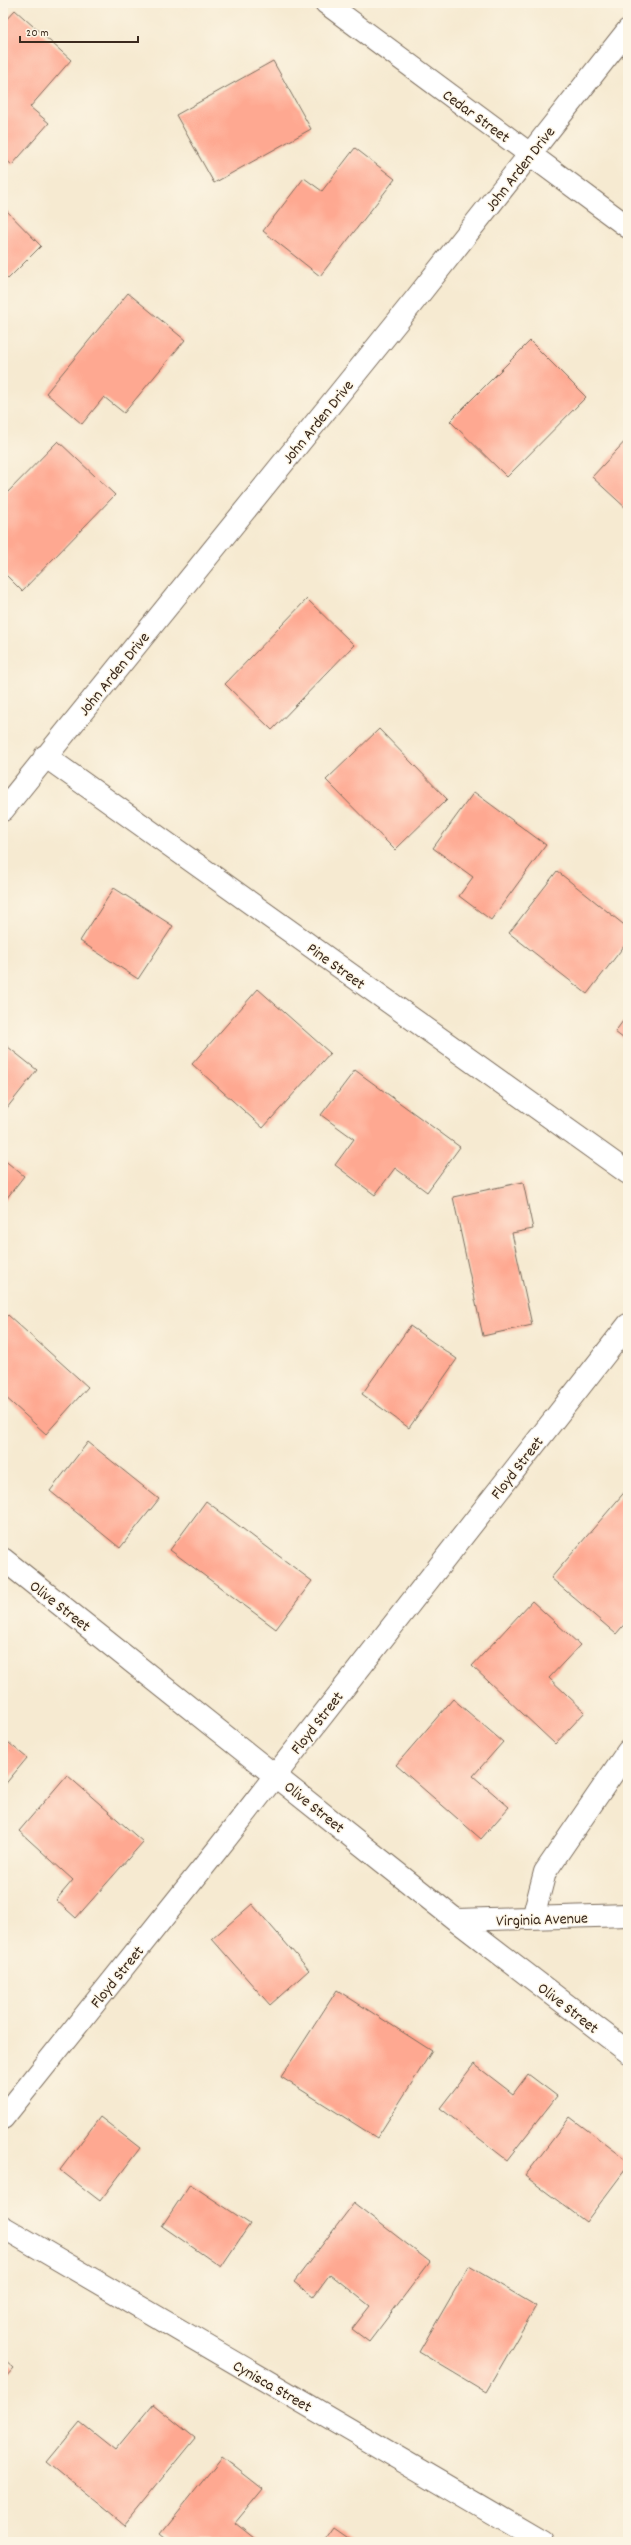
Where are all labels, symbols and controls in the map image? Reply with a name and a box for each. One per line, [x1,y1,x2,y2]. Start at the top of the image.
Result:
scale bar [20,18,138,44]
text: 20 m [26,25,49,42]
street label: Cedar Street [437,85,514,149]
street label: John Arden Drive [480,122,562,217]
street label: John Arden Drive [278,376,360,470]
street label: John Arden Drive [74,628,156,722]
street label: Pine Street [302,938,370,996]
street label: Floyd Street [486,1432,550,1505]
street label: Olive Street [24,1576,95,1638]
street label: Floyd Street [286,1687,350,1760]
street label: Olive Street [278,1776,349,1840]
street label: Virginia Avenue [496,1907,588,1934]
street label: Floyd Street [86,1941,150,2014]
street label: Olive Street [532,1978,603,2040]
street label: Cynisca Street [228,2355,316,2419]

